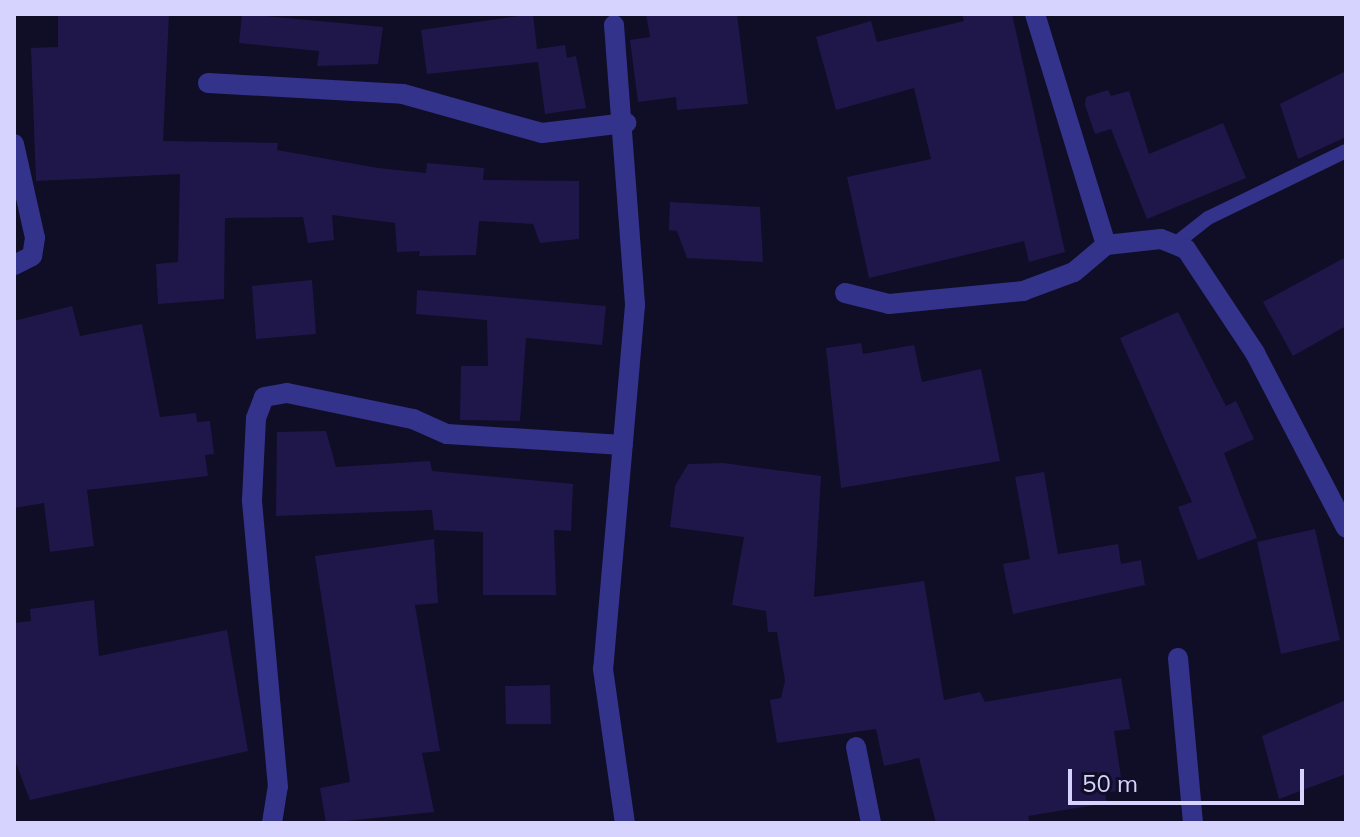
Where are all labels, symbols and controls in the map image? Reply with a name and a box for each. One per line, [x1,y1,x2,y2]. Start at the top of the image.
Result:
scale bar [1072,753,1308,803]
text: 50 m [1082,768,1138,798]

